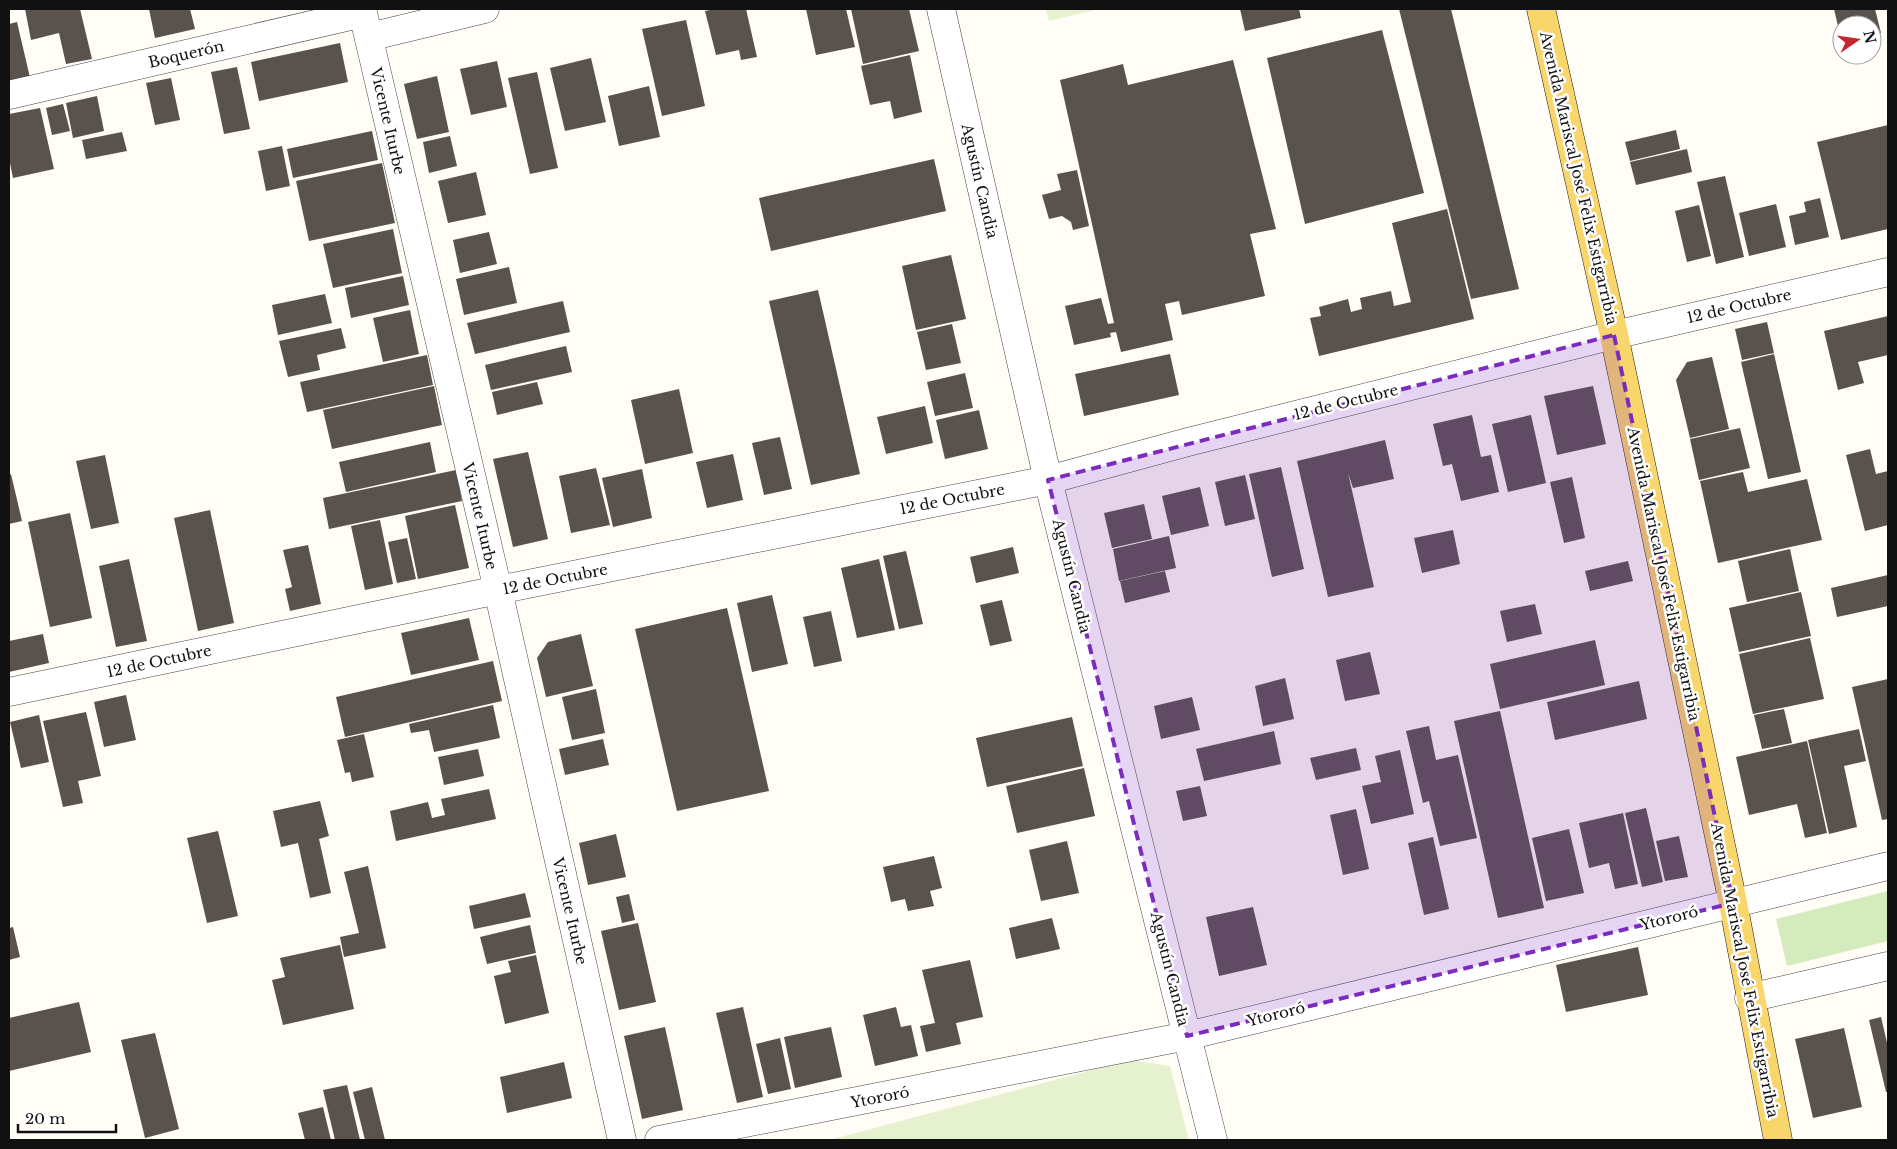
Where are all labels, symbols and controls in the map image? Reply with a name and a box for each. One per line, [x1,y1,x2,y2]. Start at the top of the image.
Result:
north arrow [1832,15,1882,65]
street label: Avenida Mariscal José Felix Estigarribia [1536,29,1622,327]
text: N [1859,29,1880,46]
street label: Boquerón [146,36,226,72]
street label: Vicente Iturbe [366,65,410,176]
street label: Agustín Candia [957,121,1003,241]
street label: 12 de Octubre [1685,285,1793,327]
street label: 12 de Octubre [1292,380,1400,424]
street label: Avenida Mariscal José Felix Estigarribia [1623,424,1705,723]
street label: Vicente Iturbe [458,460,502,571]
street label: 12 de Octubre [898,480,1006,518]
street label: Agustín Candia [1048,516,1096,636]
street label: 12 de Octubre [501,560,609,598]
street label: 12 de Octubre [105,641,213,681]
street label: Avenida Mariscal José Felix Estigarribia [1707,820,1783,1120]
street label: Vicente Iturbe [548,855,592,966]
street label: Ytororó [1637,902,1700,935]
street label: Agustín Candia [1146,909,1194,1029]
street label: Ytororó [1244,998,1307,1031]
street label: Ytororó [848,1082,911,1112]
scale bar [18,1102,115,1134]
text: 20 m [25,1109,65,1128]

